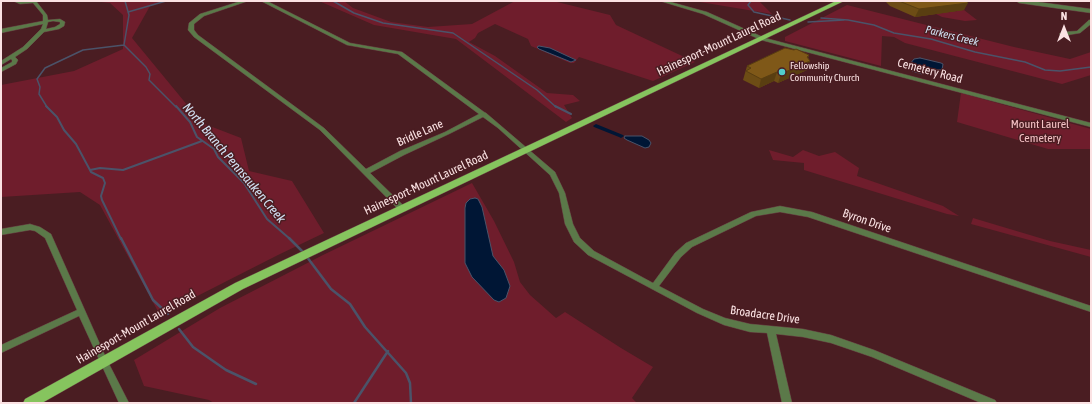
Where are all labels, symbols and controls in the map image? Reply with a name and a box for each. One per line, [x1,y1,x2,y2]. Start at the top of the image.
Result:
north arrow [1044,8,1084,48]
street label: Hainesport-Mount Laurel Road [655,9,783,79]
text: N [1061,10,1067,22]
water label: Parkers Creek [924,23,980,49]
street label: Cemetery Road [896,55,964,87]
place label: Fellowship Community Church [790,60,860,84]
marker: Fellowship Community Church [777,67,787,77]
water label: North Branch Pennsauken Creek [179,100,289,226]
street label: Bridle Lane [395,116,445,150]
park label: Mount Laurel Cemetery [1011,117,1069,145]
street label: Hainesport-Mount Laurel Road [362,148,490,218]
street label: Byron Drive [841,206,893,236]
street label: Hainesport-Mount Laurel Road [74,287,198,367]
street label: Broadacre Drive [729,303,801,327]

